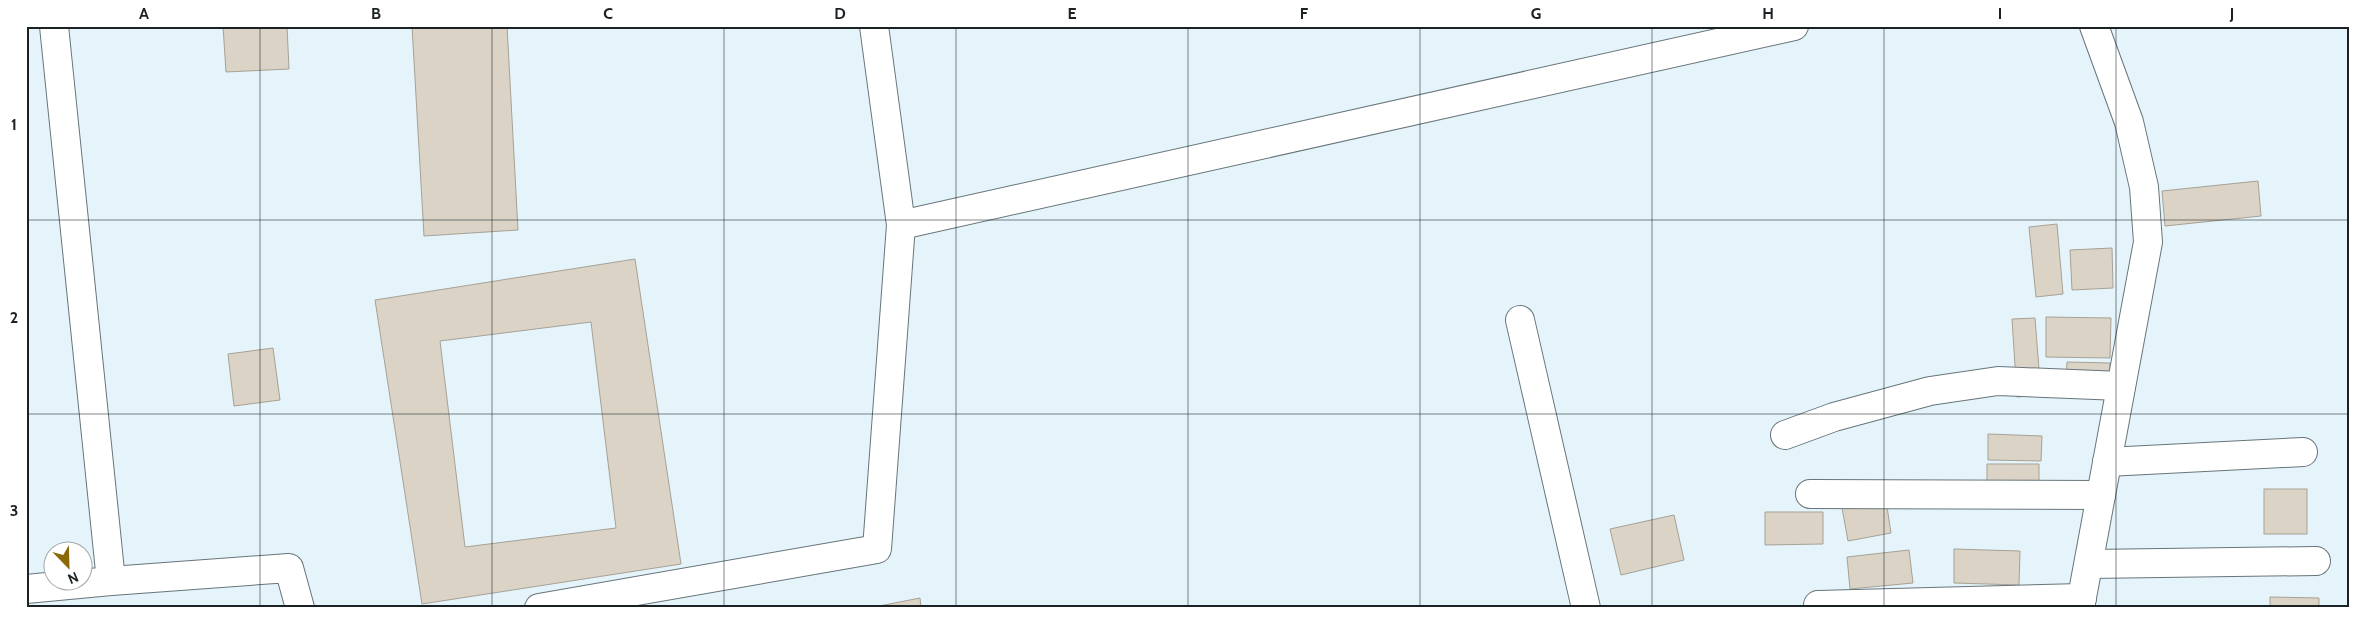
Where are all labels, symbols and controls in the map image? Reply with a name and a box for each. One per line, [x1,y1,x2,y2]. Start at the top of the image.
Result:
text: A [139,4,149,23]
text: B [371,4,381,23]
text: C [603,4,613,23]
text: D [834,4,846,23]
text: E [1067,4,1077,23]
text: F [1300,4,1309,23]
text: G [1531,4,1541,23]
text: H [1762,4,1774,23]
text: I [1998,4,2002,23]
text: J [2229,4,2234,23]
text: 1 [11,115,17,134]
text: 2 [10,308,18,327]
text: 3 [10,501,18,520]
north arrow [42,542,92,592]
text: N [65,568,81,588]

